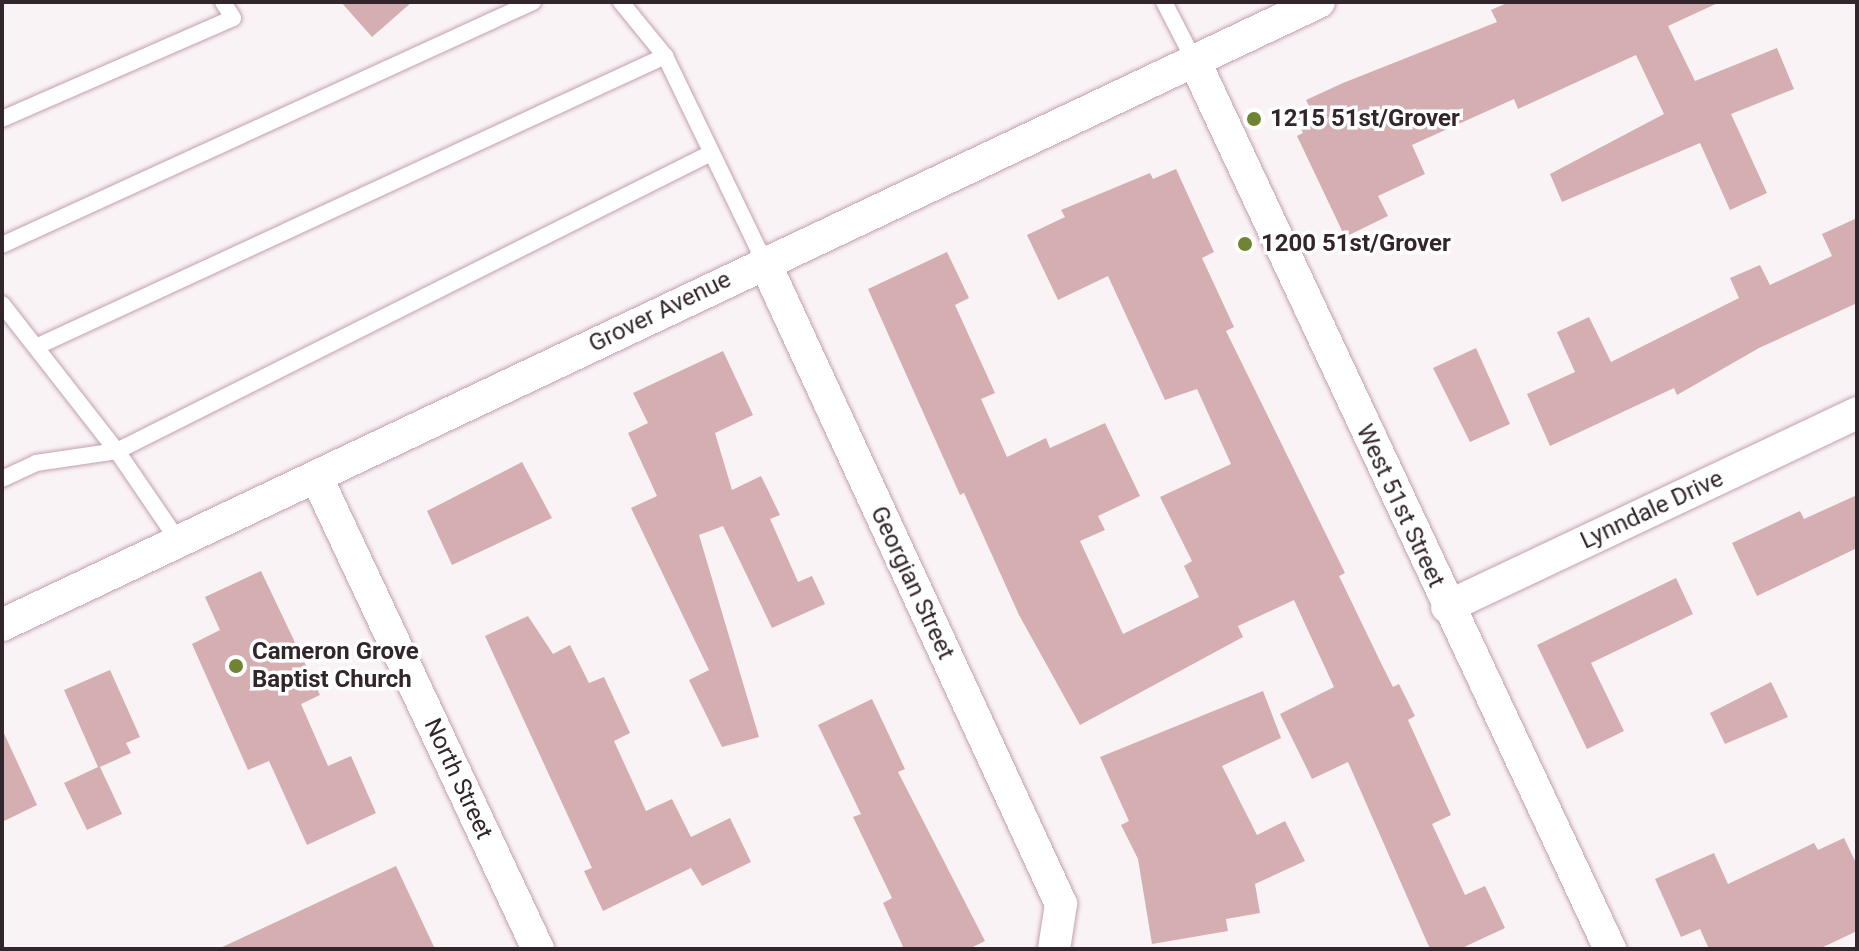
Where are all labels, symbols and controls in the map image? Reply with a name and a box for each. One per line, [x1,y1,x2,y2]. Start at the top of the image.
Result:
place label: 1215 51st/Grover [1270,105,1460,133]
marker: 1215 51st/Grover [1245,110,1263,128]
place label: 1200 51st/Grover [1261,230,1451,258]
marker: 1200 51st/Grover [1236,235,1254,253]
street label: Grover Avenue [584,265,736,359]
street label: West 51st Street [1350,420,1450,592]
street label: Lynndale Drive [1576,464,1728,556]
street label: Georgian Street [864,502,960,664]
place label: Cameron Grove Baptist Church [252,638,419,694]
marker: Cameron Grove Baptist Church [227,657,245,675]
street label: North Street [418,714,498,844]

